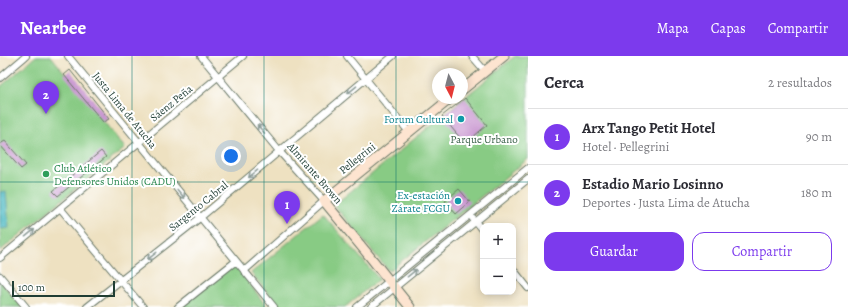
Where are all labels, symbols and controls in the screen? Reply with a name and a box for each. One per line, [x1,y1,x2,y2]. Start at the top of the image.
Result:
text: Nearbee [20,15,86,41]
text: Mapa [657,19,689,38]
text: Capas [711,19,746,38]
text: Compartir [768,19,828,38]
north arrow [432,68,468,104]
street label: Justa Lima de Atucha [89,69,161,152]
text: Cerca [544,71,584,94]
text: 2 resultados [768,74,832,91]
pin: 2 [33,81,59,114]
street label: Sáenz Peña [147,81,196,125]
one-way arrow [347,85,357,94]
place label: Forum Cultural [384,112,453,127]
marker: Forum Cultural [456,114,466,124]
text: Arx Tango Petit Hotel [582,118,715,138]
one-way arrow [257,124,266,134]
text: 1 [555,128,559,145]
text: 90 m [806,128,832,145]
park label: Parque Urbano [450,132,518,147]
text: Hotel · Pellegrini [582,138,669,155]
street label: Almirante Brown [283,139,345,207]
street label: Pellegrini [336,139,379,178]
your location [221,146,241,166]
place label: Club Atlético Defensores Unidos (CADU) [54,161,176,189]
marker: Club Atlético Defensores Unidos (CADU) [41,169,51,179]
one-way arrow [247,169,258,178]
text: Estadio Mario Losinno [582,174,723,194]
street label: Sargento Cabral [166,178,231,235]
text: 2 [554,184,560,201]
text: 180 m [801,184,832,201]
place label: Ex-estación Zárate FCGU [392,188,450,216]
one-way arrow [177,189,186,199]
pin: 1 [274,191,300,224]
text: Deportes · Justa Lima de Atucha [582,194,750,211]
marker: Ex-estación Zárate FCGU [453,196,463,206]
map controls [480,223,516,295]
button: + [480,223,516,259]
one-way arrow [25,228,36,237]
button: Guardar [544,232,684,271]
button: Compartir [692,232,832,271]
one-way arrow [147,252,158,260]
button: − [480,259,516,295]
one-way arrow [406,269,417,278]
scale bar [12,279,115,298]
text: 100 m [18,280,45,295]

